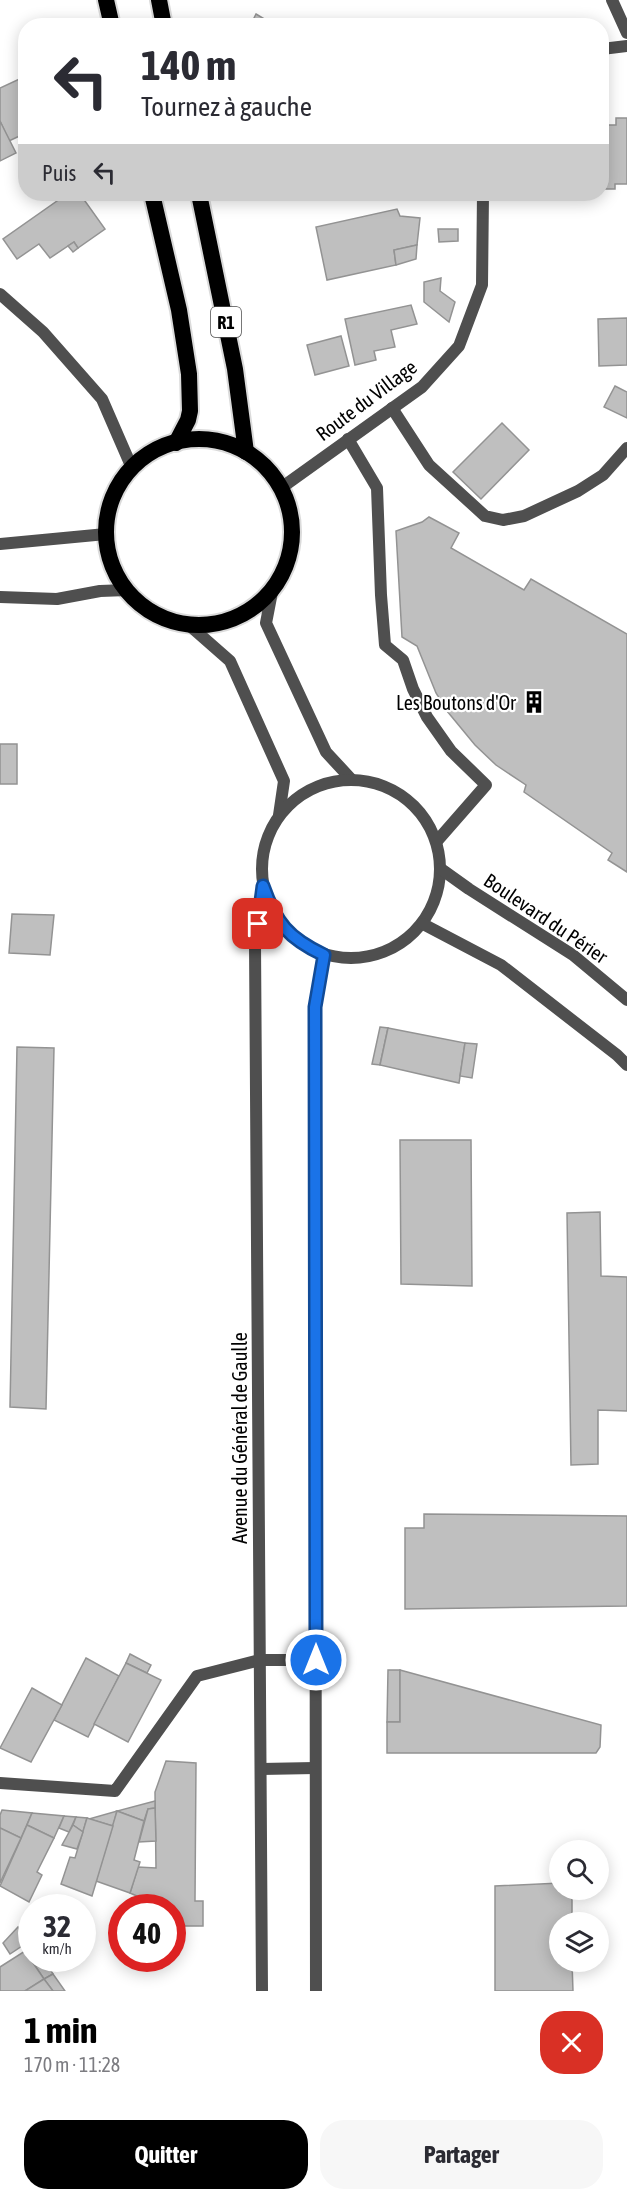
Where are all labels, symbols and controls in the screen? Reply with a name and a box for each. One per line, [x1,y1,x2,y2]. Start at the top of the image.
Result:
text: 140 m [141,41,236,89]
icon: left [42,42,120,120]
text: Tournez à gauche [141,91,312,122]
icon: left [88,156,121,189]
text: Puis [42,160,76,186]
road number: R1 [211,307,241,337]
street label: Route du Village [311,355,421,445]
building icon: Les Boutons d'Or [521,689,547,715]
place label: Les Boutons d'Or [396,691,517,714]
street label: Boulevard du Périer [480,868,613,968]
pin [232,898,283,949]
icon: arrive [241,907,274,940]
street label: Avenue du Général de Gaulle [228,1332,251,1544]
position arrow [284,1628,348,1692]
map controls [549,1840,609,1972]
button: search [549,1840,609,1900]
speed limit sign: 40 [108,1894,186,1972]
text: 32 [43,1909,71,1943]
button: layers [549,1912,609,1972]
text: km/h [42,1940,72,1957]
text: 1 min [24,2009,98,2051]
button: close [540,2011,603,2074]
text: 170 m · 11:28 [24,2053,120,2076]
button: Quitter [24,2120,308,2189]
button: Partager [320,2120,603,2189]

